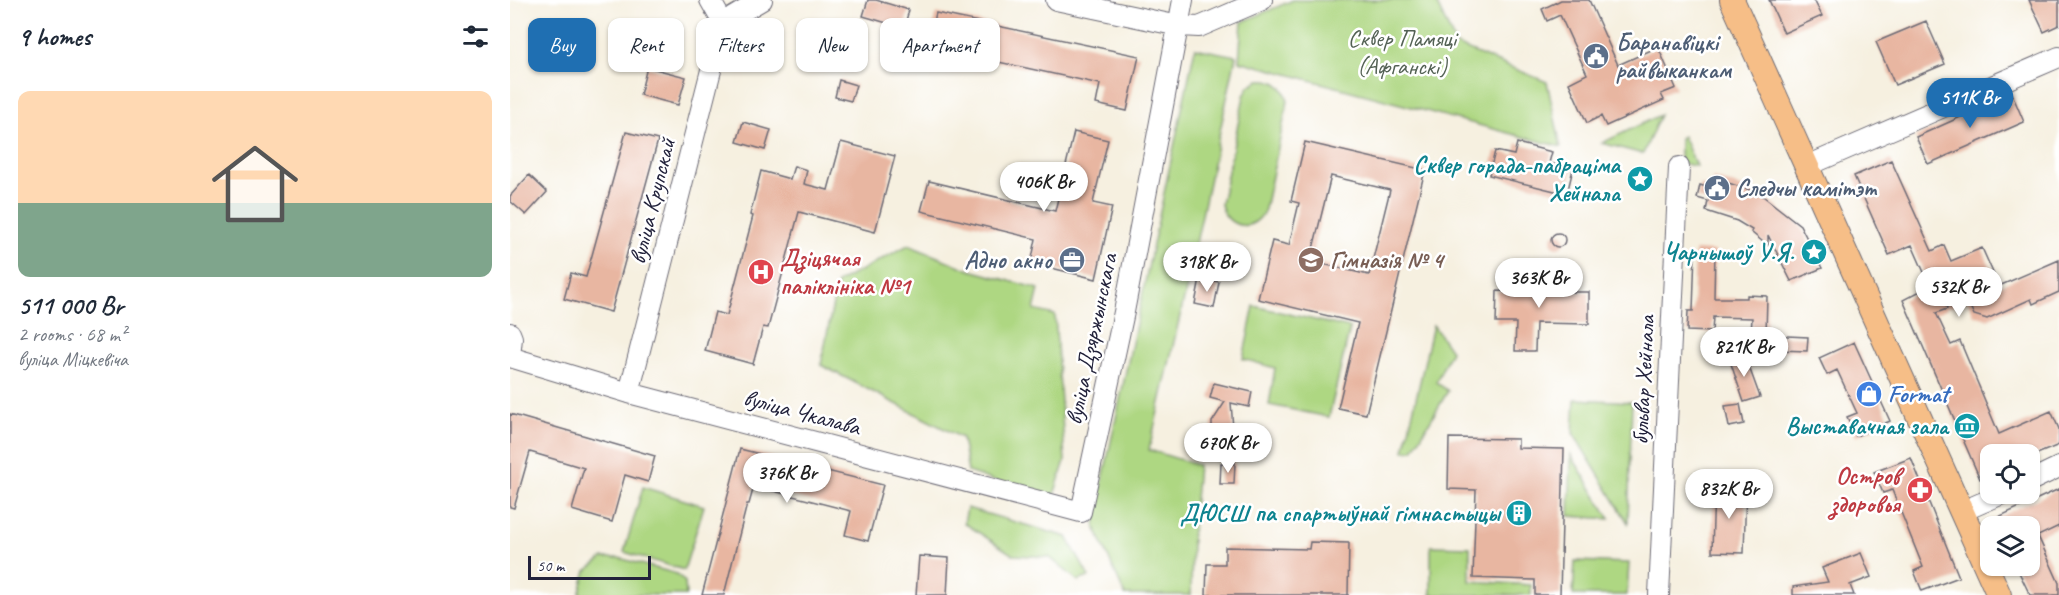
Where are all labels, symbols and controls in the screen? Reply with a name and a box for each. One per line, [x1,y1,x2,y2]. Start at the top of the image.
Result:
chip: Buy [528,18,596,72]
chip: Rent [608,18,684,72]
chip: Filters [696,18,784,72]
chip: New [796,18,868,72]
chip: Apartment [880,18,1000,72]
text: 9 homes [18,20,91,53]
icon: filters [459,20,492,53]
park label: Сквер Памяці (Афганскі) [1348,23,1459,81]
place label: Баранавіцкі райвыканкам [1616,27,1733,85]
public building icon: Баранавіцкі райвыканкам [1581,41,1611,71]
pin: 511K Br [1915,78,2025,129]
text: 511K Br [1940,85,2000,110]
icon: home [201,130,309,238]
street label: вуліца Крупскай [622,133,683,267]
place label: Сквер горада-пабраціма Хейнала [1414,150,1622,208]
pin: 406K Br [989,162,1099,213]
place icon: Сквер горада-пабраціма Хейнала [1625,164,1655,194]
text: 406K Br [1014,169,1074,194]
public building icon: Следчы камітэт [1702,173,1732,203]
place label: Следчы камітэт [1736,173,1878,203]
place label: Чарнышоў У.Я. [1663,237,1795,267]
place icon: Чарнышоў У.Я. [1799,237,1829,267]
pin: 318K Br [1152,242,1262,293]
place label: Дзіцячая паліклініка №1 [780,243,913,301]
place label: Адно акно [965,245,1053,275]
office icon: Адно акно [1057,245,1087,275]
school or university icon: Гімназія № 4 [1296,245,1326,275]
place label: Гімназія № 4 [1330,245,1446,275]
text: 318K Br [1177,249,1237,274]
street label: вуліца Дзяржынскага [1058,250,1124,427]
hospital icon: Дзіцячая паліклініка №1 [746,257,776,287]
pin: 363K Br [1484,258,1594,309]
text: 363K Br [1509,265,1569,290]
pin: 532K Br [1904,267,2014,318]
text: 532K Br [1929,274,1989,299]
text: 511 000 Br [18,289,123,322]
street label: бульвар Хейнала [1625,313,1661,445]
text: 2 rooms · 68 m² [18,322,126,347]
pin: 821K Br [1689,327,1799,378]
text: 821K Br [1714,334,1774,359]
text: вуліца Міцкевіча [18,347,128,372]
shop icon: Format [1854,379,1884,409]
place label: Format [1888,379,1953,409]
street label: вуліца Чкалава [740,382,865,442]
place label: Выставачная зала [1786,411,1950,441]
museum icon: Выставачная зала [1952,411,1982,441]
pin: 670K Br [1173,423,1283,474]
text: 670K Br [1198,430,1258,455]
map controls [1980,444,2040,576]
button: locate [1980,444,2040,504]
pin: 376K Br [732,453,842,504]
text: 376K Br [757,460,817,485]
place label: Остров здоровья [1827,461,1905,520]
pin: 832K Br [1674,469,1784,520]
pharmacy icon: Остров здоровья [1905,475,1935,505]
text: 832K Br [1699,476,1759,501]
place label: ДЮСШ па спартыўнай гімнастыцы [1180,498,1502,528]
building icon: ДЮСШ па спартыўнай гімнастыцы [1504,498,1534,528]
button: layers [1980,516,2040,576]
scale bar [528,553,651,580]
text: 50 m [537,556,564,576]

